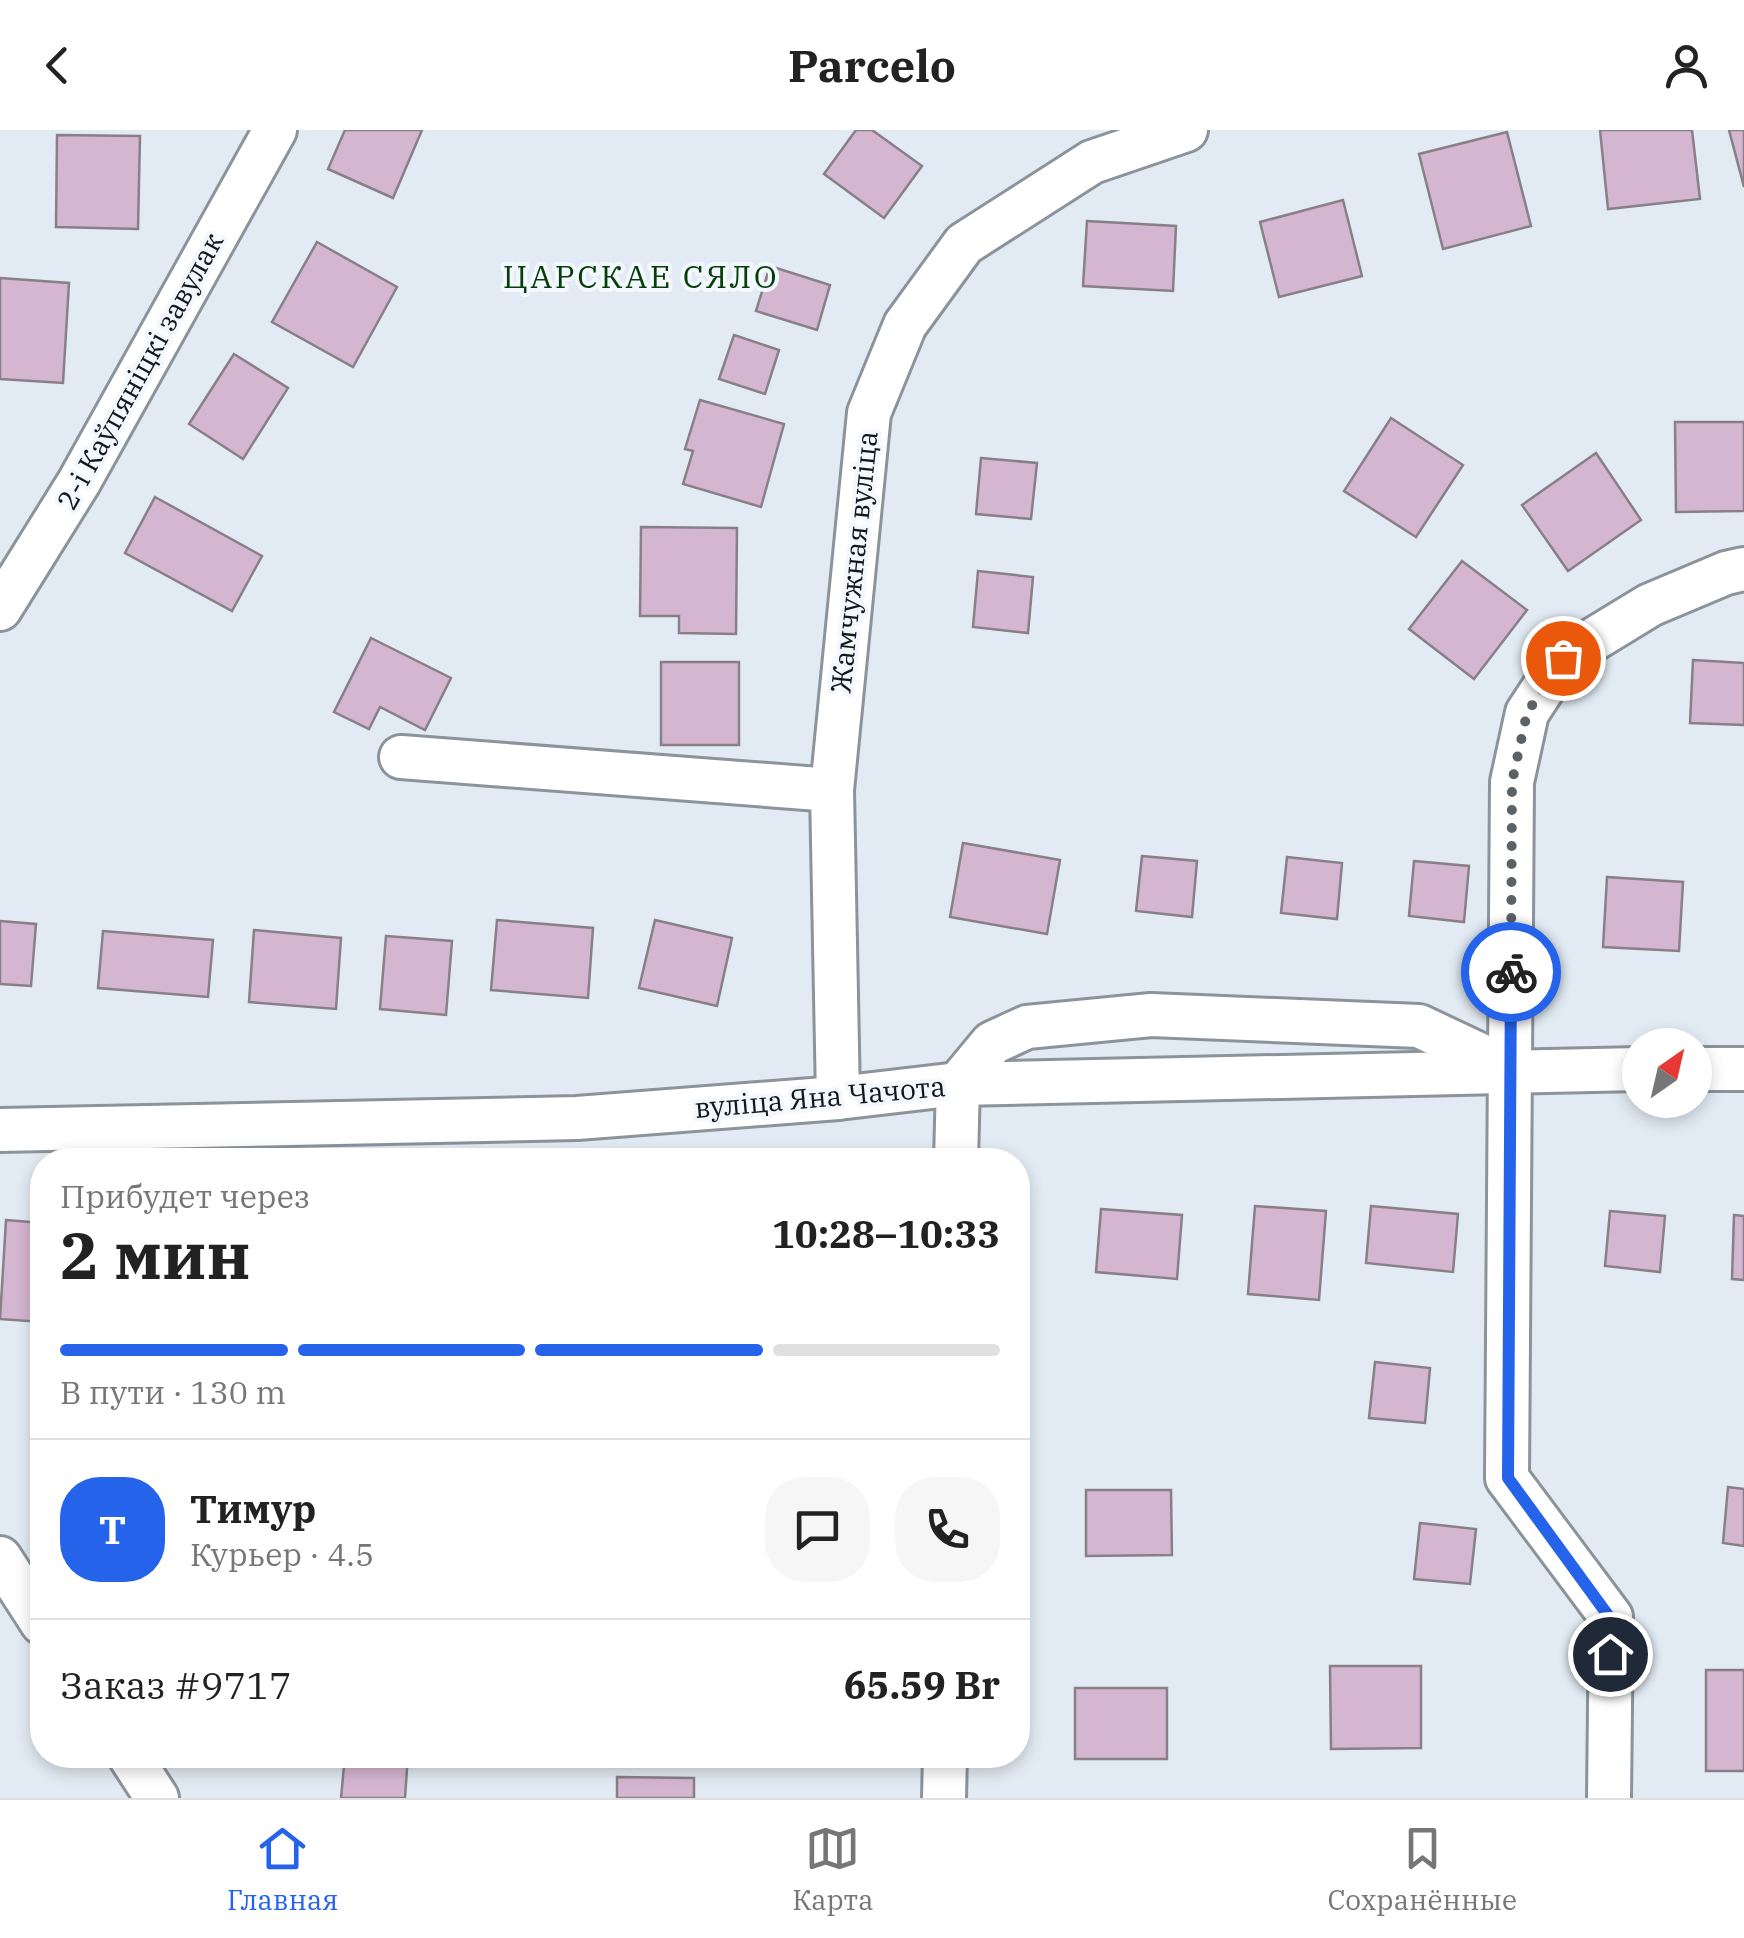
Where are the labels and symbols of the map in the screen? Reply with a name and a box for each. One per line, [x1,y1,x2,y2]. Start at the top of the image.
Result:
street label: 2-і Каўпяніцкі завулак [48,226,231,516]
district label: ЦАРСКАЕ СЯЛО [503,255,779,297]
street label: Жамчужная вуліца [821,429,886,695]
pin [1521,616,1606,701]
courier [1461,922,1561,1022]
north arrow [1622,1028,1712,1118]
street label: вуліца Яна Чачота [693,1067,947,1126]
pin [1568,1612,1653,1697]

